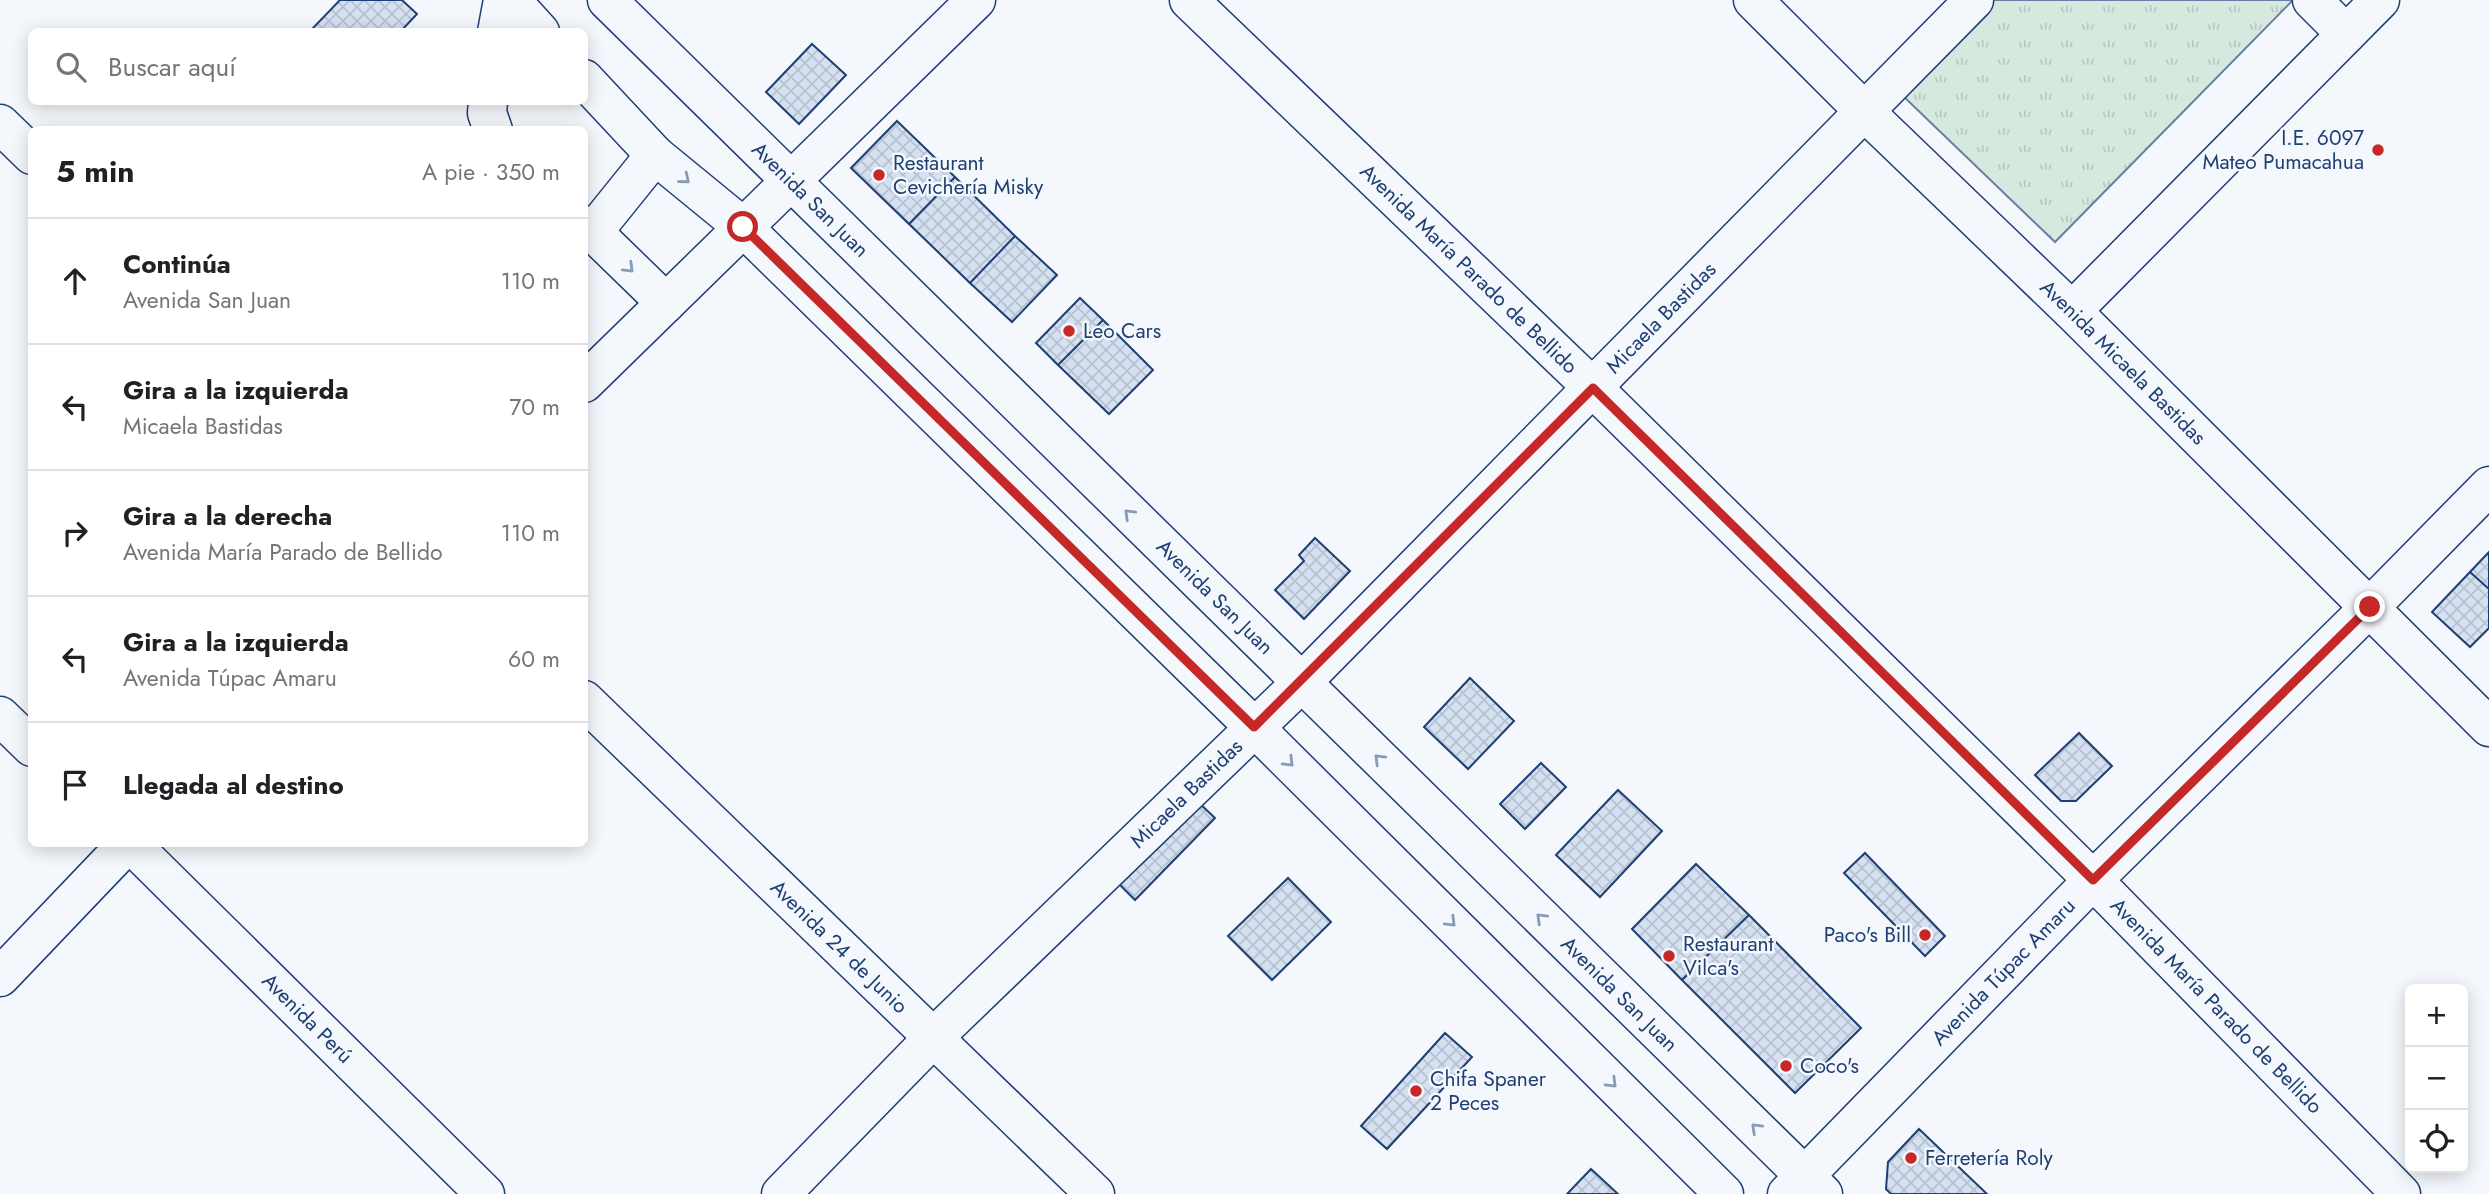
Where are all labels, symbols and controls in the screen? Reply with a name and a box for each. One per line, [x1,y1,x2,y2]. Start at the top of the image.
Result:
search box [28,28,588,105]
icon: search [52,48,90,86]
text: Buscar aquí [108,48,236,86]
place label: I.E. 6097 Mateo Pumacahua [2202,123,2364,177]
street label: Avenida San Juan [745,135,876,264]
marker: I.E. 6097 Mateo Pumacahua [2370,142,2386,158]
place label: Restaurant Cevichería Misky [893,148,1044,202]
text: 5 min [56,150,134,193]
text: A pie · 350 m [422,155,560,189]
street label: Avenida María Parado de Bellido [1353,157,1585,381]
marker: Restaurant Cevichería Misky [871,167,887,183]
one-way arrow [677,171,689,184]
route start [727,211,758,242]
text: Continúa [123,245,231,283]
street label: Micaela Bastidas [1599,255,1723,380]
one-way arrow [621,259,634,272]
icon: ahead [56,262,94,300]
text: 110 m [501,264,560,298]
street label: Avenida Micaela Bastidas [2033,273,2213,452]
text: Avenida San Juan [123,283,291,317]
place label: Leo Cars [1083,316,1161,346]
marker: Leo Cars [1061,323,1077,339]
text: Gira a la izquierda [123,371,349,409]
icon: left [56,388,94,426]
text: 70 m [509,390,560,424]
text: Micaela Bastidas [123,409,283,443]
text: Gira a la derecha [123,497,332,535]
one-way arrow [1124,509,1137,522]
icon: right [56,514,94,552]
text: 110 m [501,516,560,550]
street label: Avenida San Juan [1150,532,1280,661]
text: Avenida María Parado de Bellido [123,535,443,569]
route end [2354,591,2385,622]
text: Gira a la izquierda [123,623,349,661]
icon: left [56,640,94,678]
text: 60 m [508,642,560,676]
text: Avenida Túpac Amaru [123,661,337,695]
street label: Micaela Bastidas [1123,732,1249,855]
one-way arrow [1281,754,1293,766]
one-way arrow [1374,754,1387,767]
icon: arrive [56,766,94,804]
text: Llegada al destino [123,766,344,804]
street label: Avenida 24 de Junio [764,873,915,1020]
street label: Avenida María Parado de Bellido [2104,891,2329,1121]
street label: Avenida Túpac Amaru [1924,892,2082,1052]
one-way arrow [1537,913,1550,926]
one-way arrow [1442,914,1455,927]
place label: Paco's Bill [1824,920,1911,950]
marker: Paco's Bill [1917,927,1933,943]
place label: Restaurant Vilca's [1683,929,1774,983]
street label: Avenida San Juan [1554,930,1685,1059]
marker: Restaurant Vilca's [1661,948,1677,964]
street label: Avenida Perú [255,966,360,1070]
map controls [2405,984,2468,1173]
button: + [2405,984,2468,1047]
button: − [2405,1047,2468,1110]
place label: Coco's [1800,1051,1859,1081]
marker: Coco's [1778,1058,1794,1074]
place label: Chifa Spaner 2 Peces [1430,1064,1547,1118]
one-way arrow [1604,1074,1617,1087]
marker: Chifa Spaner 2 Peces [1408,1083,1424,1099]
button: locate [2405,1110,2468,1173]
one-way arrow [1752,1124,1765,1137]
place label: Ferretería Roly [1925,1143,2054,1173]
marker: Ferretería Roly [1903,1150,1919,1166]

